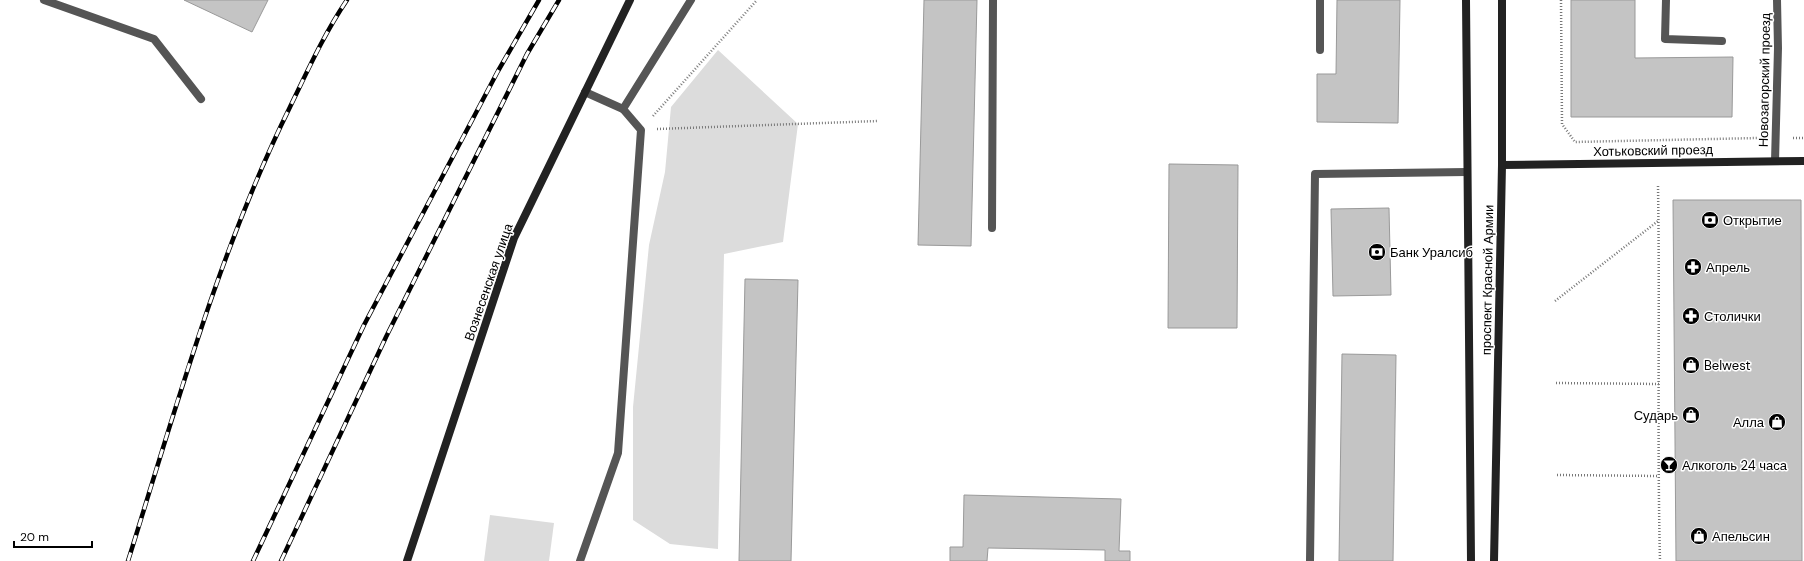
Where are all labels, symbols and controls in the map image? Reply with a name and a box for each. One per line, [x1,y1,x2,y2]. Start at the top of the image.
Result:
street label: Новозагорский проезд [1755,12,1774,147]
street label: Хотьковский проезд [1593,141,1714,160]
street label: проспект Красной Армии [1478,205,1497,355]
bank icon: Открытие [1700,210,1720,230]
place label: Открытие [1723,212,1782,229]
street label: Вознесенская улица [460,221,517,343]
bank icon: Банк Уралсиб [1367,242,1387,262]
place label: Банк Уралсиб [1390,244,1473,261]
pharmacy icon: Апрель [1683,257,1703,277]
place label: Апрель [1706,259,1750,276]
pharmacy icon: Столички [1681,306,1701,326]
place label: Столички [1704,308,1761,325]
shop icon: Belwest [1681,355,1701,375]
place label: Belwest [1704,357,1751,374]
shop icon: Сударь [1681,405,1701,425]
place label: Сударь [1634,407,1678,424]
shop icon: Алла [1767,412,1787,432]
place label: Алла [1733,414,1765,431]
bar icon: Алкоголь 24 часа [1659,455,1679,475]
place label: Алкоголь 24 часа [1682,457,1788,474]
scale bar [14,523,92,549]
shop icon: Апельсин [1689,526,1709,546]
place label: Апельсин [1712,528,1770,545]
text: 20 m [20,529,49,545]

